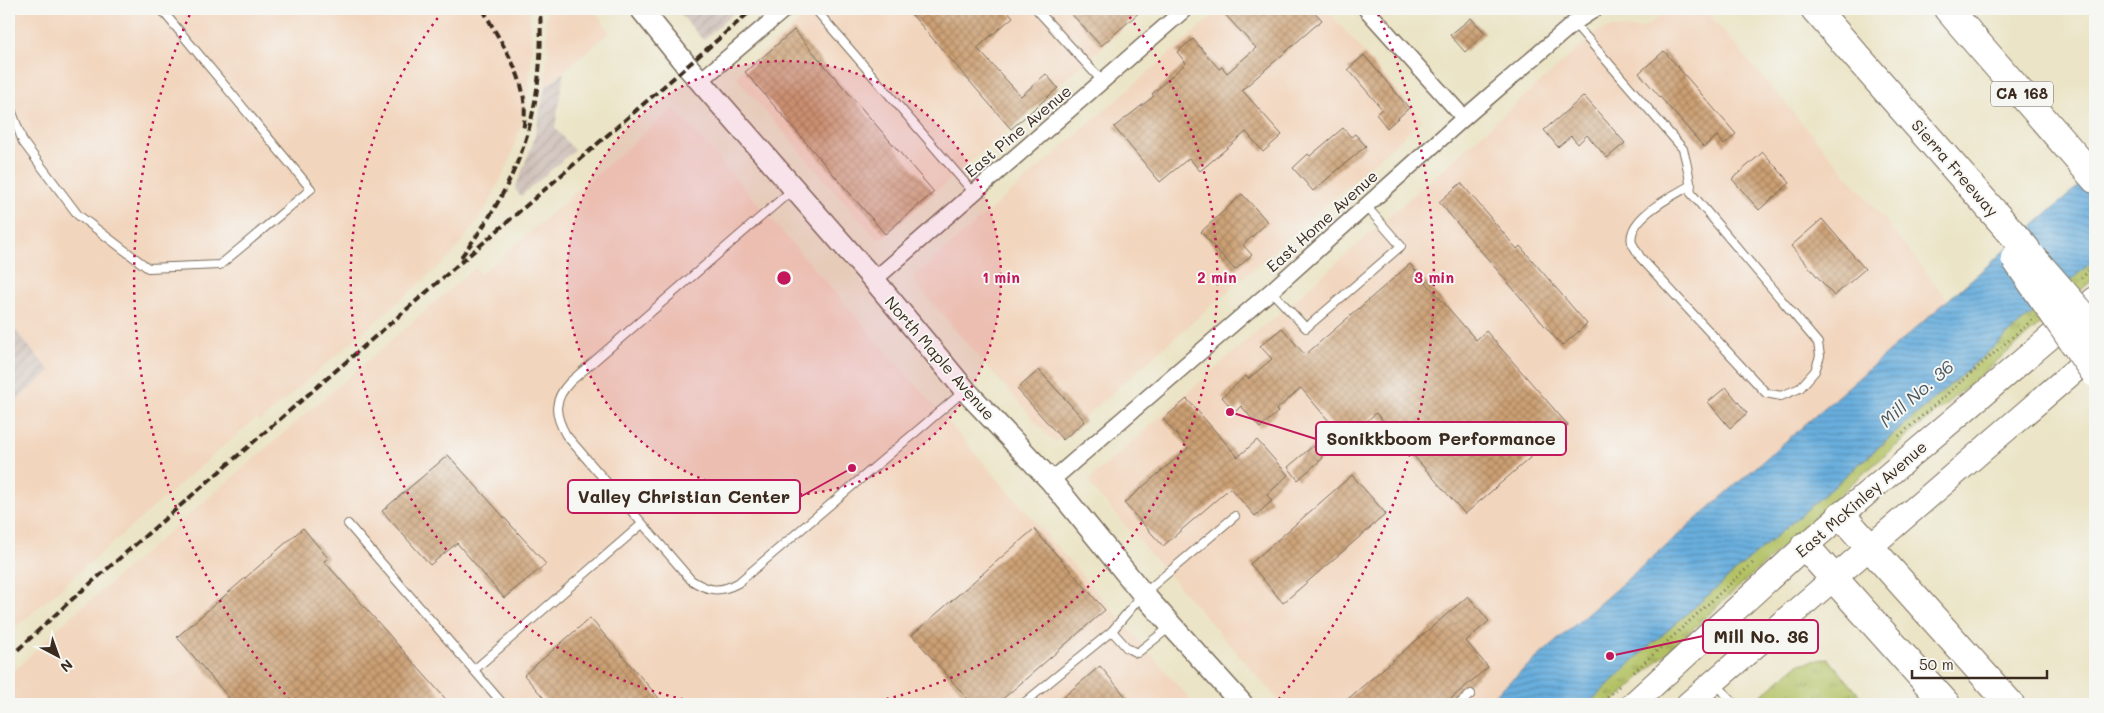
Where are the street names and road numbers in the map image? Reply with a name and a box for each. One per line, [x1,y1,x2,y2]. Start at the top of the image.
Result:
street label: East Pine Avenue [960,80,1075,181]
road number: CA 168 [1991,82,2053,106]
street label: Sierra Freeway [1907,115,2003,221]
street label: East Home Avenue [1261,165,1382,276]
street label: North Maple Avenue [881,291,1000,424]
street label: East McKinley Avenue [1791,436,1931,561]

